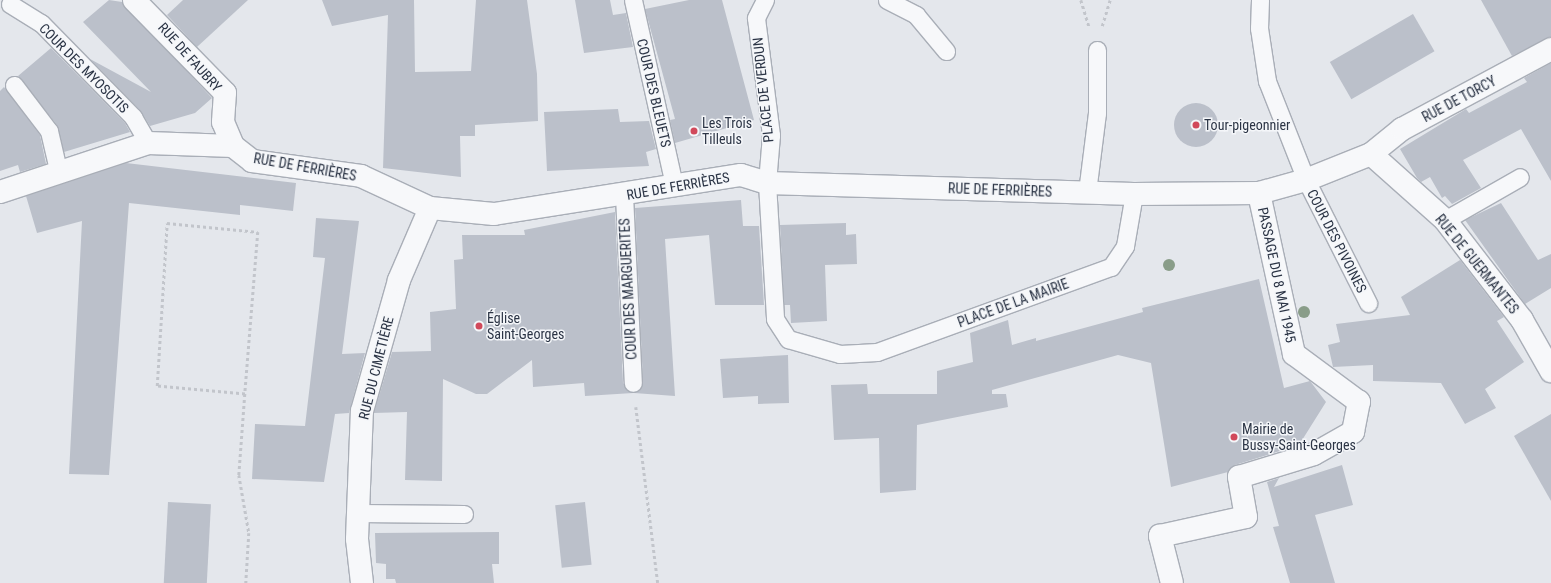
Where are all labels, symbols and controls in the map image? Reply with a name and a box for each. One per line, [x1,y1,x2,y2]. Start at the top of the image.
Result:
street label: RUE DE FAUBRY [155,19,225,95]
street label: COUR DES MYOSOTIS [36,20,132,116]
street label: COUR DES BLEUETS [633,37,675,149]
street label: PLACE DE VERDUN [749,37,777,143]
street label: RUE DE TORCY [1419,72,1499,126]
place label: Les Trois Tilleuls [702,115,752,148]
place label: Tour-pigeonnier [1204,117,1290,133]
marker: Tour-pigeonnier [1191,120,1201,130]
marker: Les Trois Tilleuls [689,126,699,136]
street label: RUE DE FERRIÈRES [252,150,358,184]
street label: RUE DE FERRIÈRES [625,169,731,203]
street label: RUE DE FERRIÈRES [948,180,1052,200]
street label: COUR DES PIVOINES [1304,186,1370,296]
street label: PASSAGE DU 8 MAI 1945 [1254,206,1300,344]
street label: RUE DE GUERMANTES [1432,211,1522,317]
street label: COUR DES MARGUERITES [616,218,640,360]
street label: PLACE DE LA MAIRIE [955,275,1071,331]
place label: Église Saint-Georges [487,310,564,342]
street label: RUE DU CIMETIÈRE [355,315,397,421]
marker: Église Saint-Georges [474,321,484,331]
place label: Mairie de Bussy-Saint-Georges [1242,421,1356,454]
marker: Mairie de Bussy-Saint-Georges [1229,432,1239,442]

